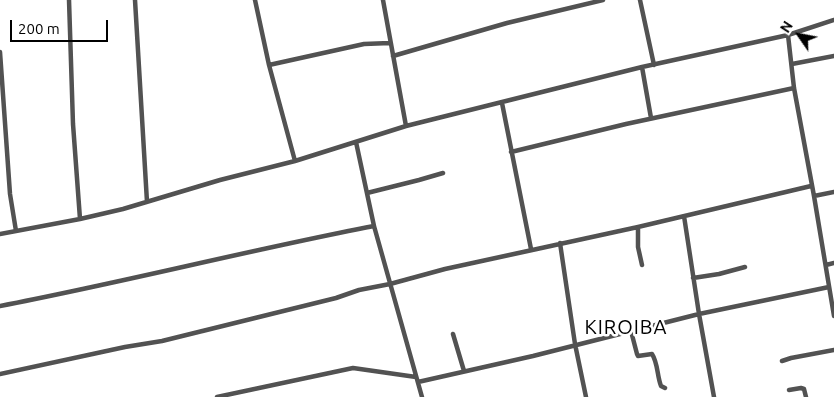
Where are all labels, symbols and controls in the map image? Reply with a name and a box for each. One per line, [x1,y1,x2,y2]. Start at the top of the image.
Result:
scale bar [12,10,110,42]
north arrow [774,10,824,60]
text: N [777,18,796,36]
text: 200 m [18,20,60,37]
district label: KIROIBA [584,315,668,339]

